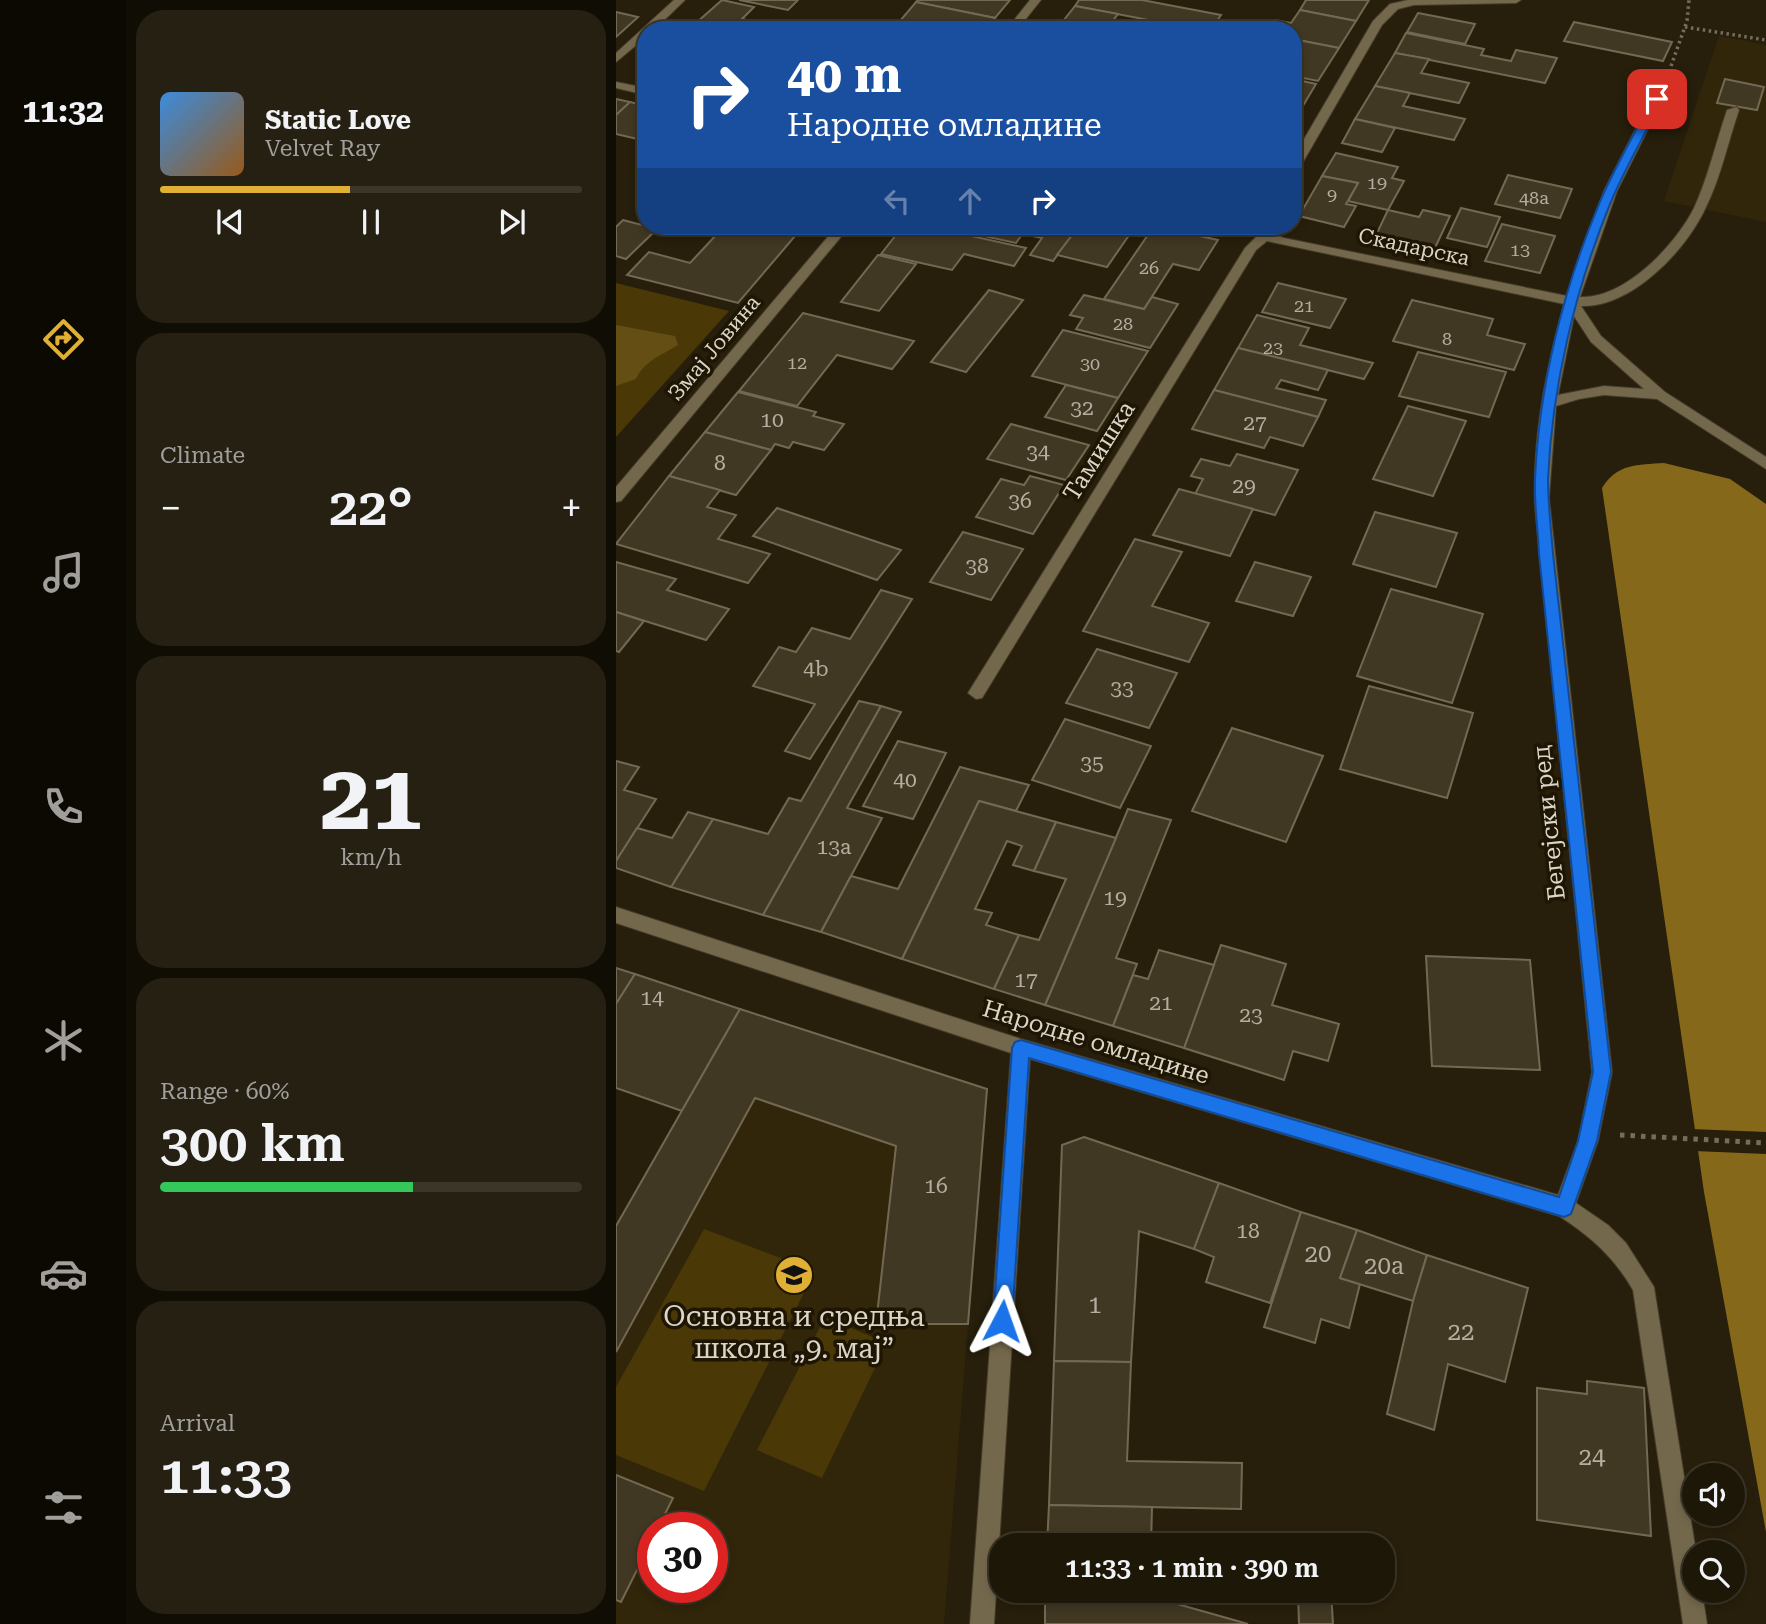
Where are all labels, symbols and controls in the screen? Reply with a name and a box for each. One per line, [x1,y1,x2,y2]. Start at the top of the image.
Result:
text: 40 m [787,47,902,104]
icon: right [672,49,763,140]
pin [1627,69,1687,129]
icon: arrive [1638,80,1676,118]
text: 11:32 [22,92,104,130]
text: Static Love [265,105,411,135]
text: Народне омладине [787,106,1102,144]
text: Velvet Ray [265,135,380,162]
house number: 19 [1367,172,1387,193]
icon: left [878,182,916,220]
icon: ahead [951,182,989,220]
icon: right [1024,182,1062,220]
house number: 9 [1327,184,1337,205]
house number: 48a [1519,187,1549,208]
icon: previous [211,203,249,241]
icon: pause [352,203,390,241]
icon: next [493,203,531,241]
street label: Скадарска [1356,223,1472,271]
house number: 13 [1510,239,1530,260]
house number: 26 [1139,257,1159,278]
street label: Змај Јовина [663,290,765,405]
house number: 21 [1294,295,1314,316]
house number: 28 [1113,313,1133,334]
icon: directions [39,315,88,364]
house number: 8 [1442,328,1452,349]
house number: 23 [1263,337,1283,358]
house number: 12 [787,352,807,373]
house number: 30 [1080,353,1100,374]
street label: Тамишка [1057,396,1141,506]
house number: 32 [1070,396,1094,420]
house number: 10 [760,408,784,432]
house number: 27 [1243,411,1267,435]
house number: 34 [1026,440,1050,464]
text: Climate [160,442,245,469]
house number: 8 [714,451,726,475]
house number: 29 [1232,474,1256,498]
text: 22° [329,477,413,538]
text: − [160,486,181,530]
text: + [561,486,582,530]
house number: 36 [1008,489,1032,513]
icon: music [39,548,88,597]
house number: 38 [965,554,989,578]
house number: 4b [803,657,829,681]
house number: 33 [1110,676,1134,700]
street label: Бегејски ред [1527,744,1571,902]
text: 21 [320,745,422,851]
house number: 35 [1080,751,1104,775]
house number: 40 [893,768,917,792]
icon: phone [39,782,88,831]
house number: 13a [817,835,852,859]
text: km/h [340,844,402,871]
house number: 19 [1103,886,1127,910]
house number: 17 [1014,968,1038,992]
house number: 14 [640,986,664,1010]
house number: 21 [1149,991,1173,1015]
street label: Народне омладине [979,994,1213,1090]
house number: 23 [1239,1003,1263,1027]
icon: climate [39,1016,88,1065]
text: Range · 60% [160,1078,289,1105]
text: 300 km [160,1113,345,1174]
house number: 16 [924,1174,948,1198]
house number: 18 [1236,1219,1260,1243]
house number: 20 [1305,1240,1331,1268]
icon: car [39,1249,88,1298]
house number: 20a [1364,1252,1404,1280]
school or university icon: Основна и средња школа „9. мај” [773,1254,815,1296]
position arrow [965,1284,1039,1358]
house number: 1 [1088,1291,1102,1319]
place label: Основна и средња школа „9. мај” [663,1300,925,1365]
house number: 22 [1448,1318,1474,1346]
text: Arrival [160,1410,235,1437]
house number: 24 [1579,1443,1606,1471]
text: 11:33 [160,1445,292,1506]
map controls [1682,1463,1745,1603]
button: sound [1682,1463,1745,1526]
icon: filters [39,1483,88,1532]
speed limit sign: 30 [637,1512,728,1603]
button: search [1682,1540,1745,1603]
text: 11:33 · 1 min · 390 m [1065,1553,1319,1583]

